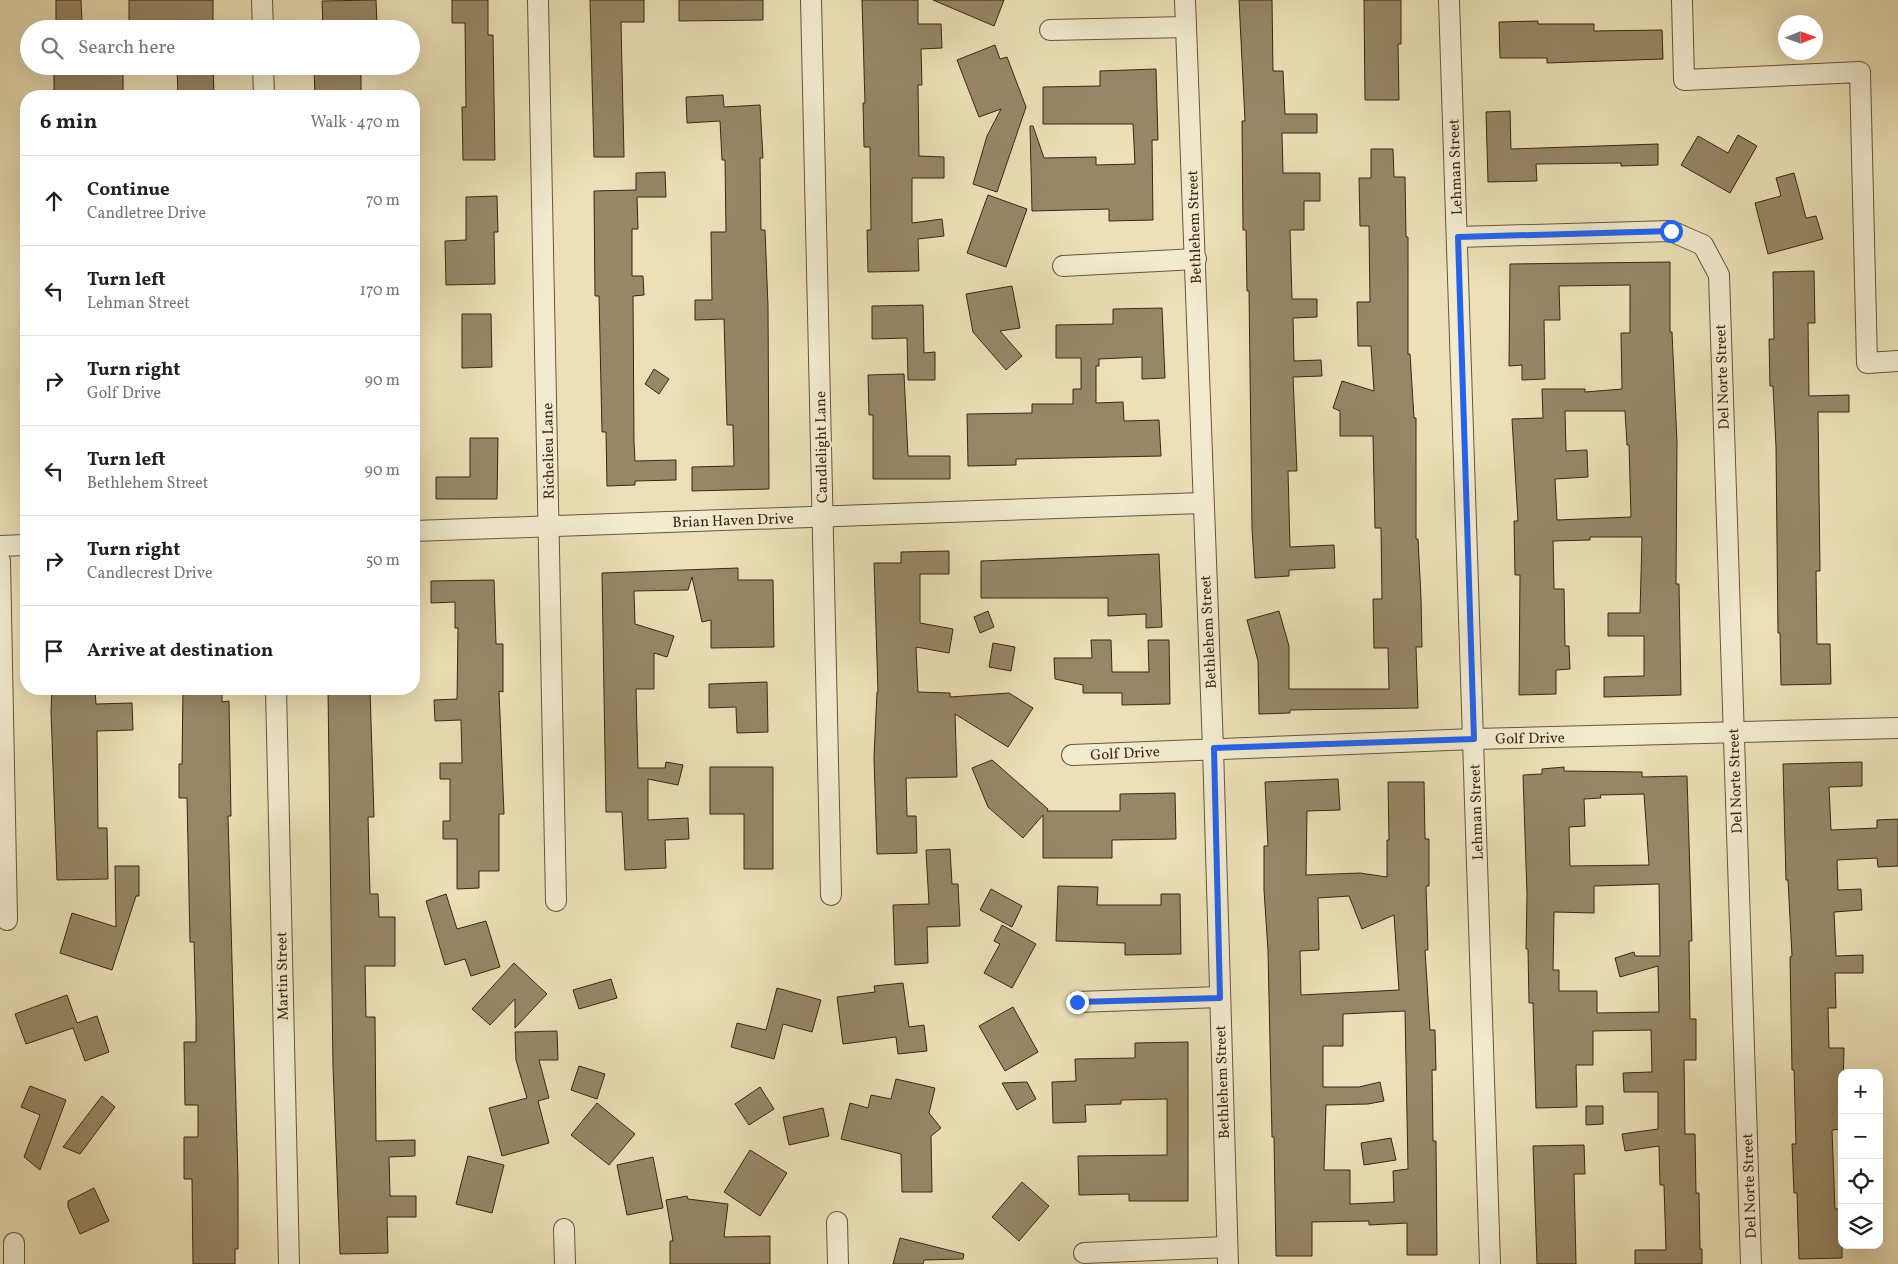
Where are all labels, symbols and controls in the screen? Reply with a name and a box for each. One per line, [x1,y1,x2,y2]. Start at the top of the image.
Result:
north arrow [1778,15,1823,60]
search box [20,20,420,75]
icon: search [38,34,66,62]
text: Search here [78,35,175,61]
text: 6 min [40,108,97,137]
text: Walk · 470 m [310,112,400,134]
street label: Lehman Street [1444,118,1469,216]
street label: Bethlehem Street [1183,170,1208,284]
text: Continue [87,177,170,203]
icon: ahead [40,187,68,215]
text: 70 m [366,190,400,212]
text: Candletree Drive [87,203,206,225]
route start [1660,220,1683,243]
text: Turn left [87,267,166,293]
icon: left [40,277,68,305]
text: 170 m [360,280,400,302]
text: Lehman Street [87,293,190,315]
street label: Del Norte Street [1711,324,1736,430]
text: Turn right [87,357,180,383]
icon: right [40,367,68,395]
text: 90 m [364,370,400,392]
text: Golf Drive [87,383,161,405]
street label: Candlelight Lane [811,391,834,503]
street label: Richelieu Lane [538,402,561,499]
text: Turn left [87,447,166,473]
icon: left [40,457,68,485]
text: 90 m [364,460,400,482]
text: Bethlehem Street [87,473,209,495]
street label: Brian Haven Drive [672,509,794,534]
text: Turn right [87,537,180,563]
icon: right [40,547,68,575]
text: 50 m [366,550,400,572]
text: Candlecrest Drive [87,563,213,585]
street label: Bethlehem Street [1196,574,1223,689]
icon: arrive [40,637,68,665]
text: Arrive at destination [87,638,273,664]
street label: Golf Drive [1495,728,1565,751]
street label: Del Norte Street [1724,728,1749,834]
street label: Golf Drive [1090,742,1160,767]
street label: Lehman Street [1465,763,1490,861]
street label: Martin Street [272,931,295,1021]
route end [1066,991,1089,1014]
street label: Bethlehem Street [1211,1025,1236,1139]
map controls [1838,1069,1883,1249]
button: + [1838,1069,1883,1114]
button: − [1838,1114,1883,1159]
street label: Del Norte Street [1738,1133,1763,1239]
button: locate [1838,1159,1883,1204]
button: layers [1838,1204,1883,1249]

